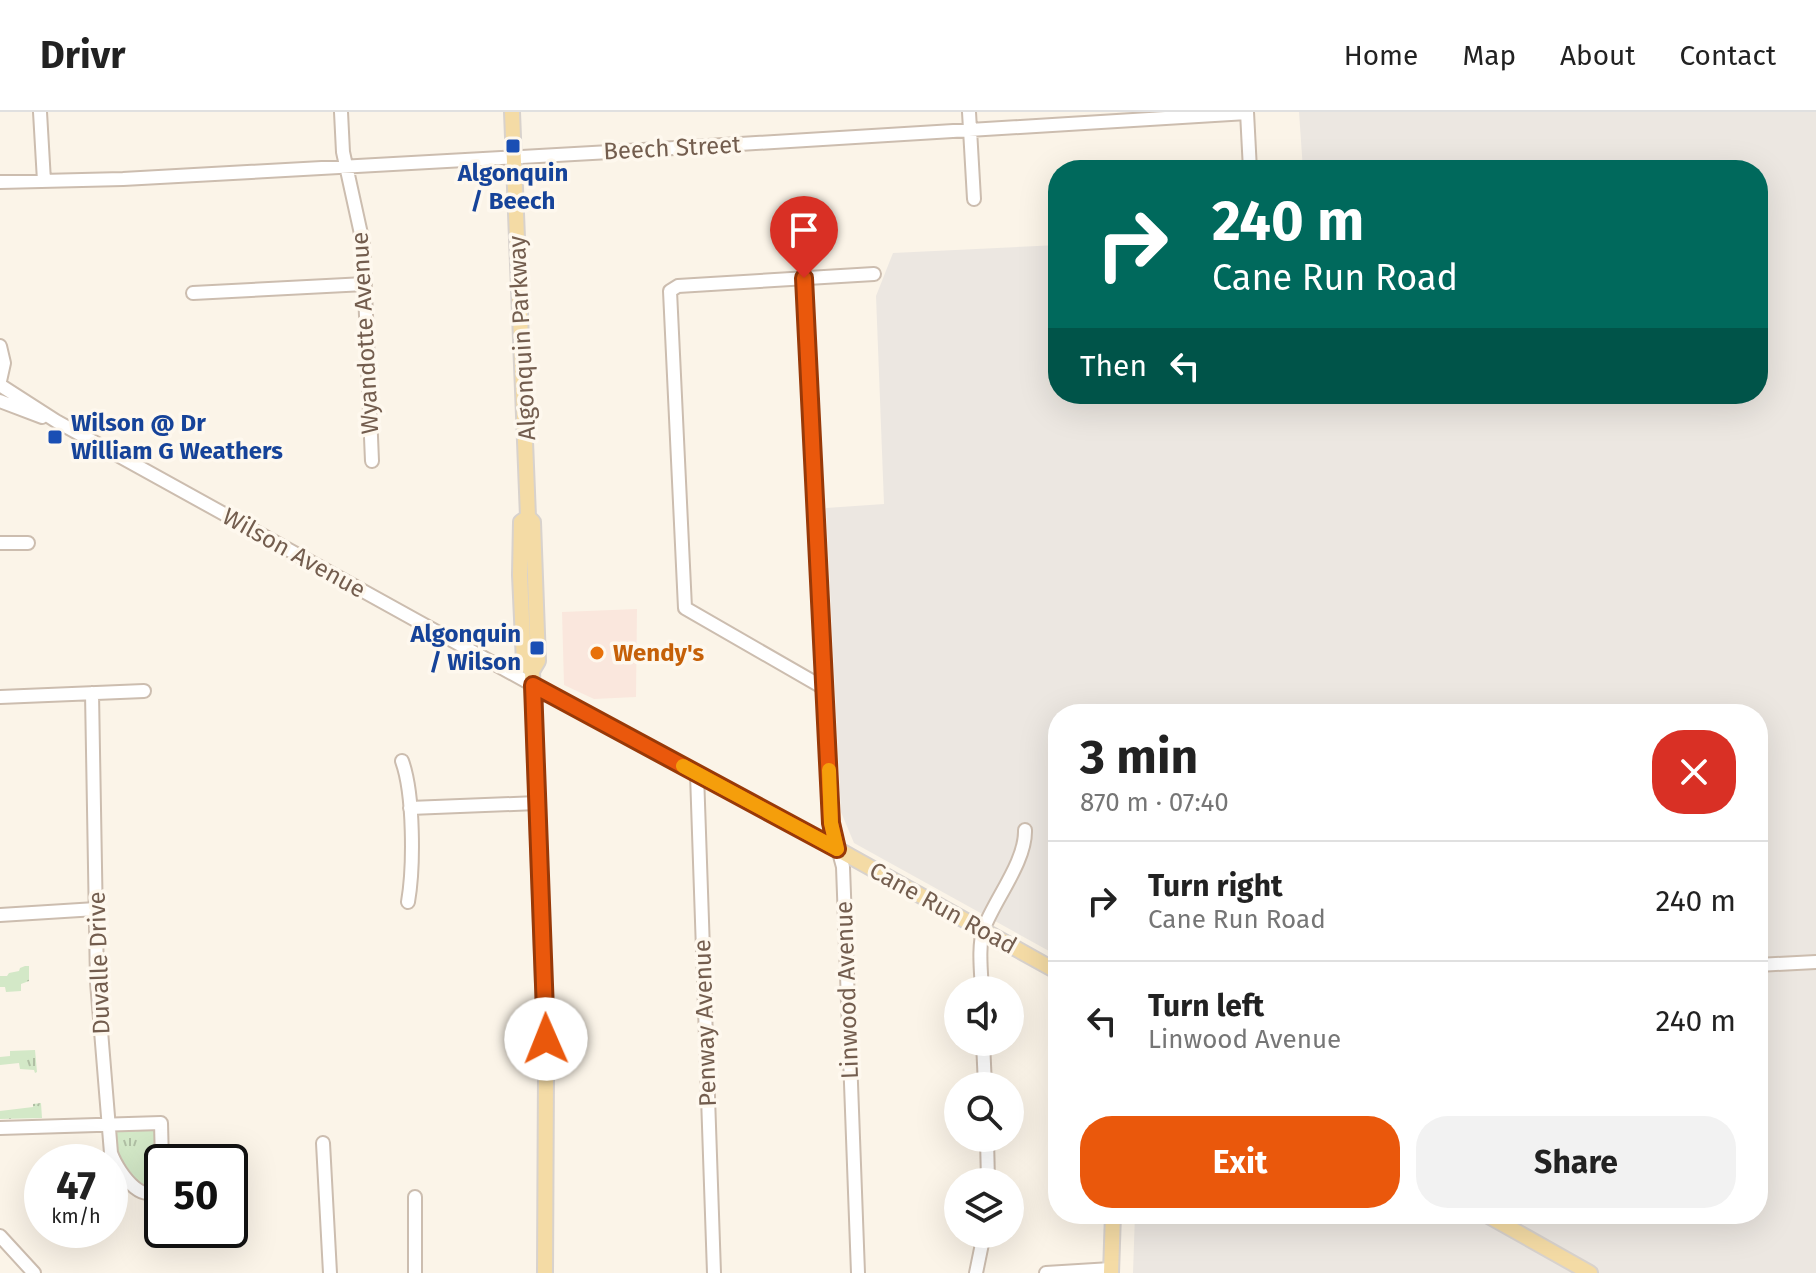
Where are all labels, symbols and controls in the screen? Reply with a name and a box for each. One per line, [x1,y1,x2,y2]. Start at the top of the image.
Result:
text: Drivr [40,32,125,78]
text: Home [1344,39,1418,72]
text: Map [1462,39,1516,72]
text: About [1560,39,1635,72]
text: Contact [1679,39,1776,72]
street label: Beech Street [602,130,742,166]
marker: Algonquin / Beech [504,137,522,155]
place label: Algonquin / Beech [457,159,568,215]
text: 240 m [1212,188,1364,255]
icon: right [1080,192,1184,296]
pin [770,196,838,278]
icon: arrive [782,208,826,252]
street label: Wyandotte Avenue [346,231,384,435]
street label: Algonquin Parkway [503,235,541,441]
text: Cane Run Road [1212,256,1458,300]
icon: left [1163,344,1207,388]
text: Then [1080,348,1147,384]
place label: Wilson @ Dr William G Weathers [71,409,283,465]
marker: Wilson @ Dr William G Weathers [46,428,64,446]
street label: Wilson Avenue [218,502,370,604]
place label: Algonquin / Wilson [409,620,521,676]
marker: Algonquin / Wilson [528,639,546,657]
place label: Wendy's [613,639,704,667]
marker: Wendy's [588,644,606,662]
text: 3 min [1080,728,1198,786]
button: close [1652,730,1736,814]
text: 870 m · 07:40 [1080,787,1229,818]
street label: Cane Run Road [864,856,1022,960]
text: Turn right [1148,868,1283,904]
icon: right [1080,879,1124,923]
text: 240 m [1656,883,1736,919]
street label: Duvalle Drive [83,891,115,1035]
street label: Linwood Avenue [830,900,864,1080]
text: Cane Run Road [1148,904,1326,935]
street label: Penway Avenue [688,939,722,1107]
map controls [944,976,1024,1248]
button: sound [944,976,1024,1056]
text: Turn left [1148,988,1264,1024]
position arrow [504,997,588,1081]
icon: left [1080,999,1124,1043]
text: 240 m [1656,1003,1736,1039]
text: Linwood Avenue [1148,1024,1341,1055]
button: search [944,1072,1024,1152]
button: Exit [1080,1116,1400,1208]
button: Share [1416,1116,1736,1208]
speed limit sign: 50 [144,1144,248,1248]
text: 47 [56,1162,96,1210]
button: layers [944,1168,1024,1248]
text: km/h [51,1204,101,1228]

